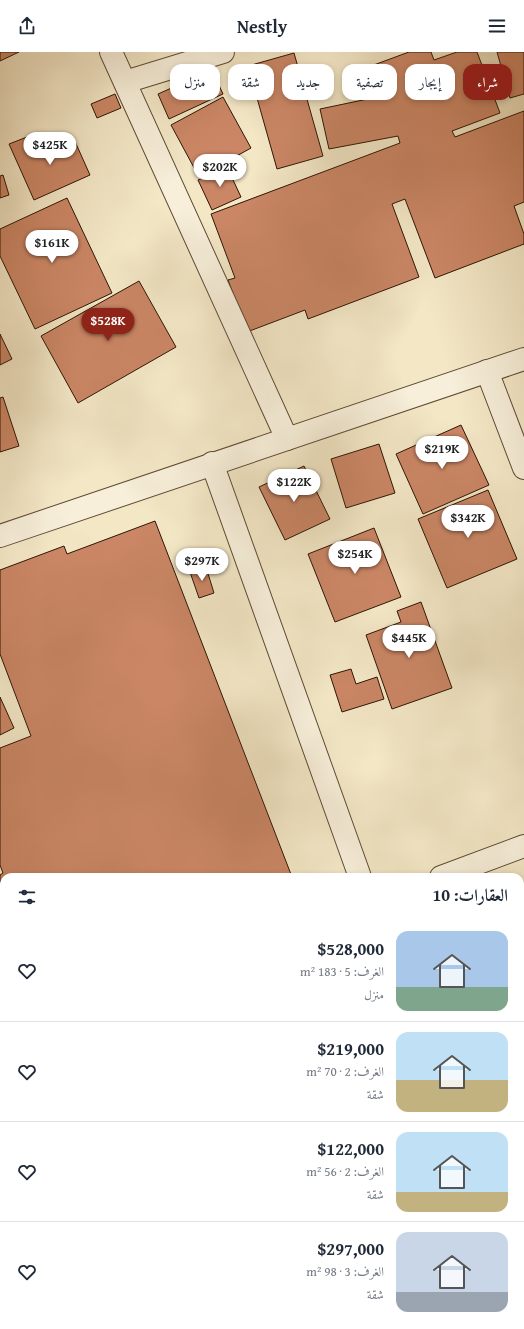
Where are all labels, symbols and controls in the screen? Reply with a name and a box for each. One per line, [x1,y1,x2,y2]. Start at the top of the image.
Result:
text: Nestly [237,13,287,40]
icon: share [16,15,38,37]
icon: menu [486,15,508,37]
chip: منزل [170,64,220,100]
chip: شقة [228,64,274,100]
chip: جديد [282,64,334,100]
chip: تصفية [342,64,397,100]
chip: إيجار [405,64,455,100]
chip: شراء [463,64,512,100]
pin: $425K [22,132,78,166]
text: $425K [32,135,68,154]
pin: $202K [192,154,248,188]
text: $202K [202,157,238,176]
pin: $161K [24,230,80,264]
text: $161K [34,233,70,252]
pin: $528K [80,308,136,342]
text: $528K [90,311,126,330]
pin: $219K [414,436,470,470]
text: $219K [424,439,460,458]
pin: $122K [266,469,322,503]
text: $122K [276,472,312,491]
pin: $342K [440,505,496,539]
text: $342K [450,508,486,527]
pin: $254K [327,541,383,575]
text: $254K [337,544,373,563]
pin: $297K [174,548,230,582]
text: $297K [184,551,220,570]
pin: $445K [381,625,437,659]
text: $445K [391,628,427,647]
text: العقارات: 10 [432,882,508,907]
icon: filters [16,886,38,908]
text: $528,000 [318,936,384,961]
icon: home [428,947,476,995]
icon: heart [16,960,38,982]
text: الغرف: 5 · 183 m² [300,962,384,981]
text: منزل [364,985,384,1004]
text: $219,000 [318,1036,384,1061]
icon: home [428,1048,476,1096]
icon: heart [16,1061,38,1083]
text: الغرف: 2 · 70 m² [306,1062,384,1081]
text: شقة [367,1085,384,1104]
text: $122,000 [318,1136,384,1161]
icon: home [428,1148,476,1196]
icon: heart [16,1161,38,1183]
text: الغرف: 2 · 56 m² [306,1162,384,1181]
text: شقة [367,1185,384,1204]
text: $297,000 [318,1236,384,1261]
icon: home [428,1248,476,1296]
icon: heart [16,1261,38,1283]
text: الغرف: 3 · 98 m² [306,1262,384,1281]
text: شقة [367,1285,384,1304]

